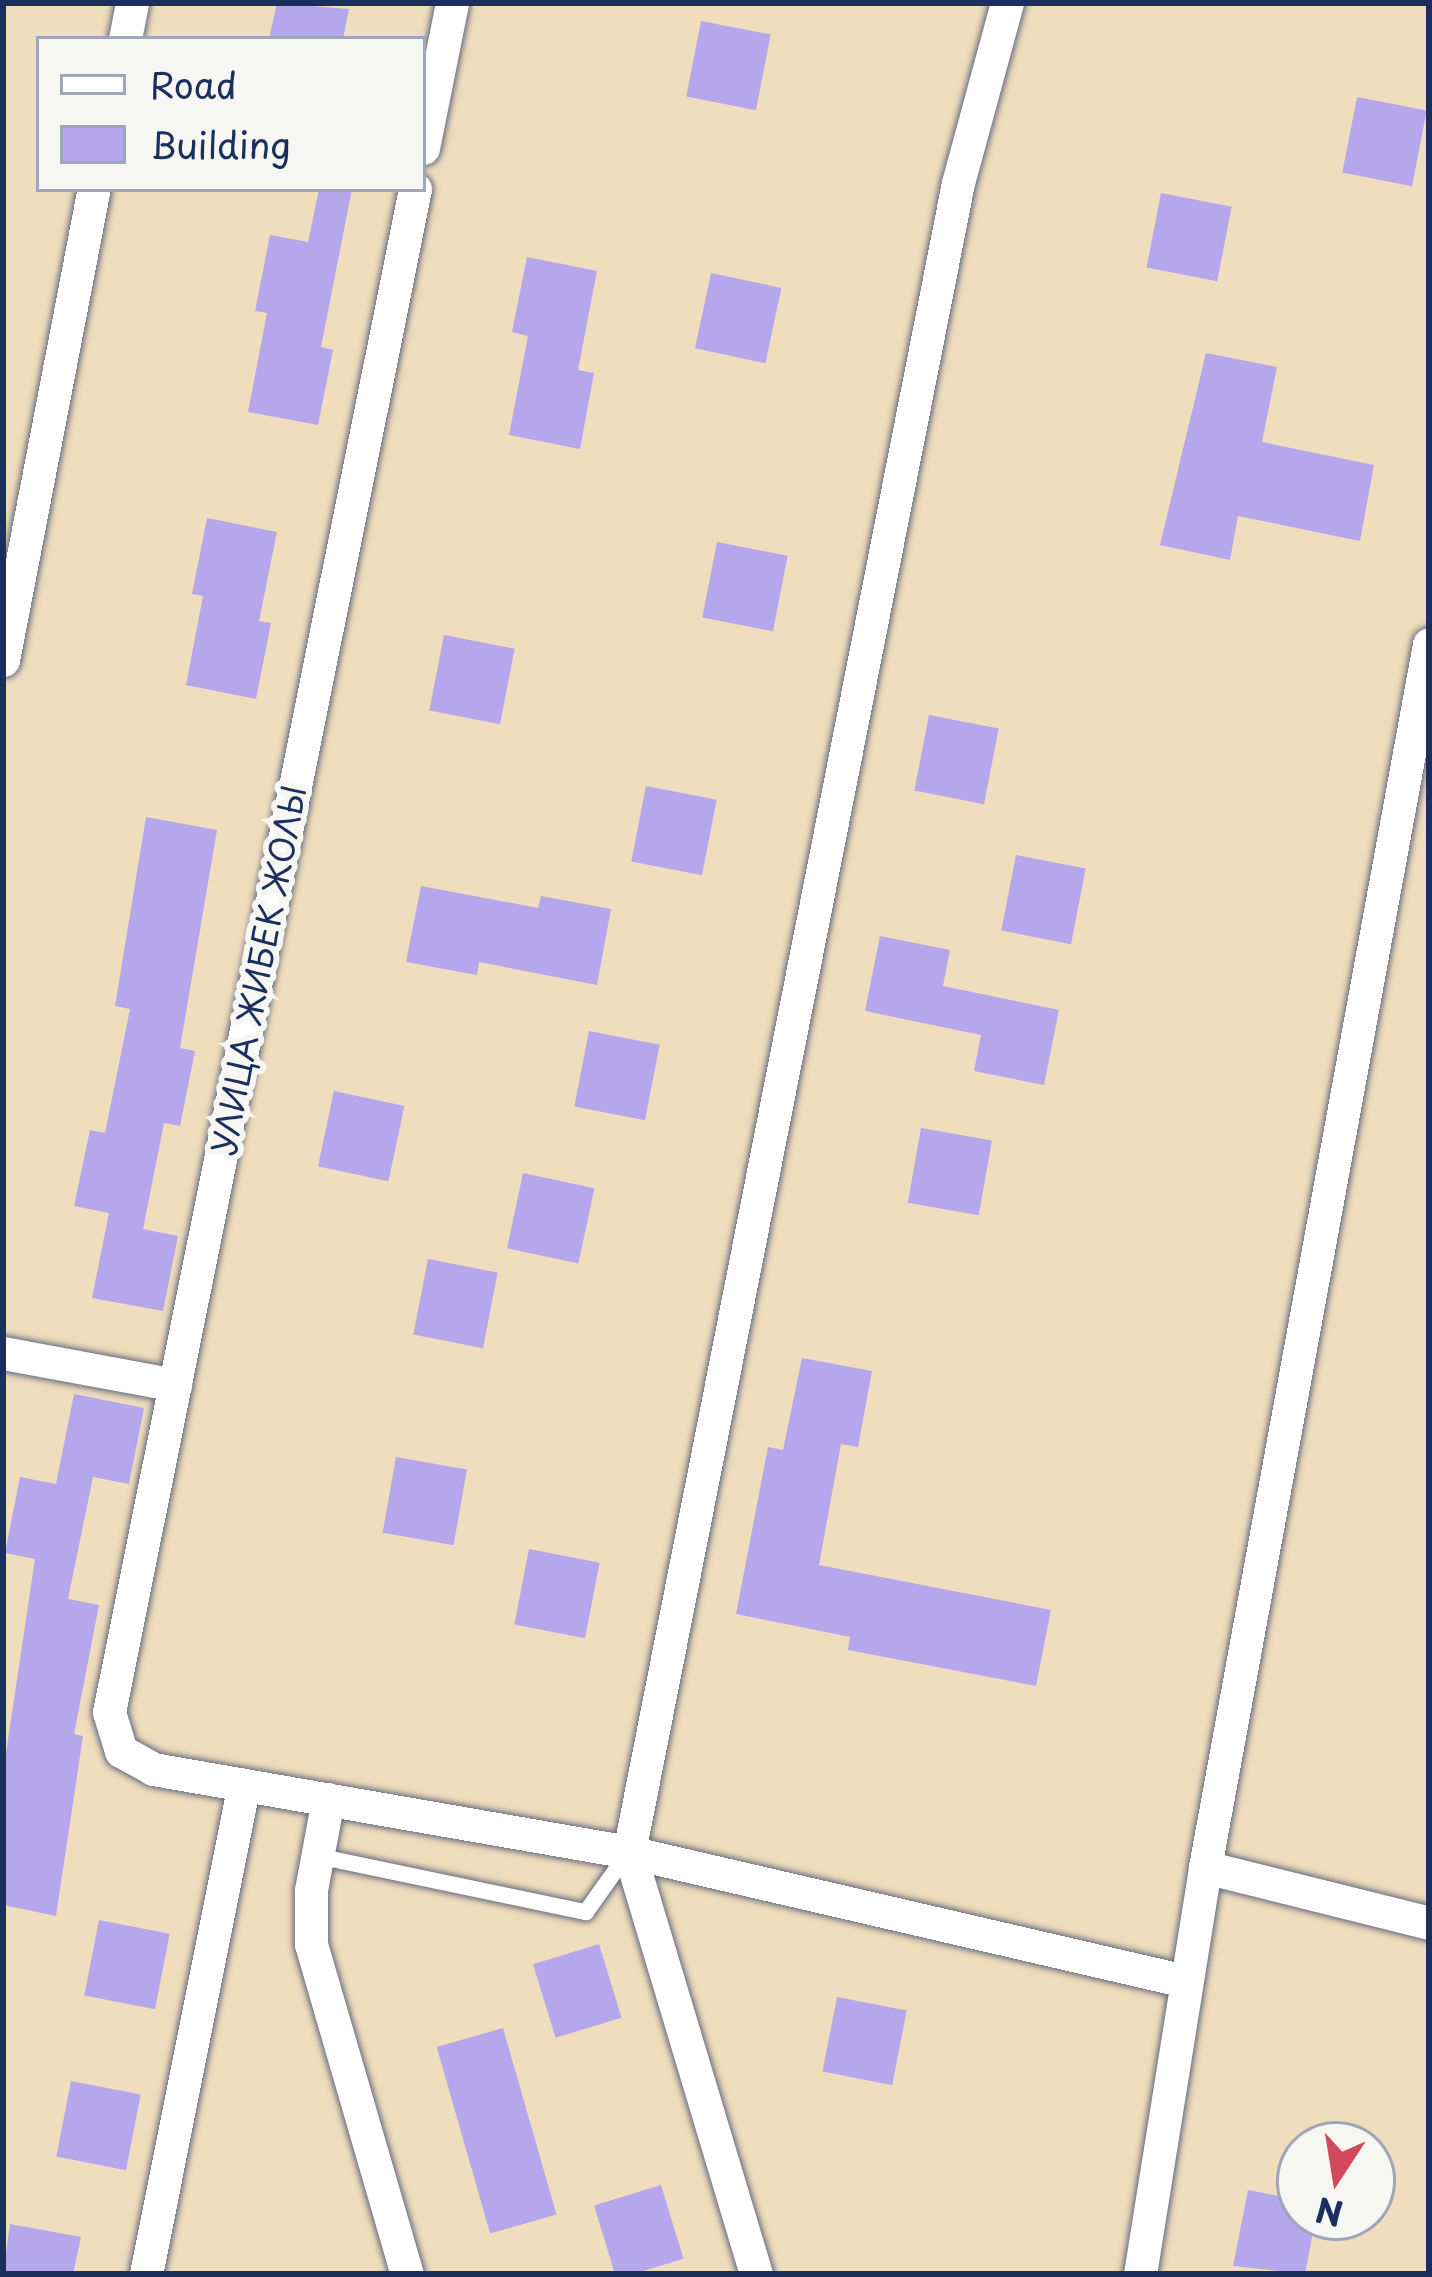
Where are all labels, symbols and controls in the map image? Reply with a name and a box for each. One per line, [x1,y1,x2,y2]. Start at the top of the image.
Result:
legend [36,36,426,192]
text: Road [150,57,237,111]
text: Building [150,117,291,171]
street label: УЛИЦА ЖИБЕК ЖОЛЫ [203,782,313,1158]
north arrow [1276,2121,1396,2241]
text: N [1311,2186,1347,2240]

